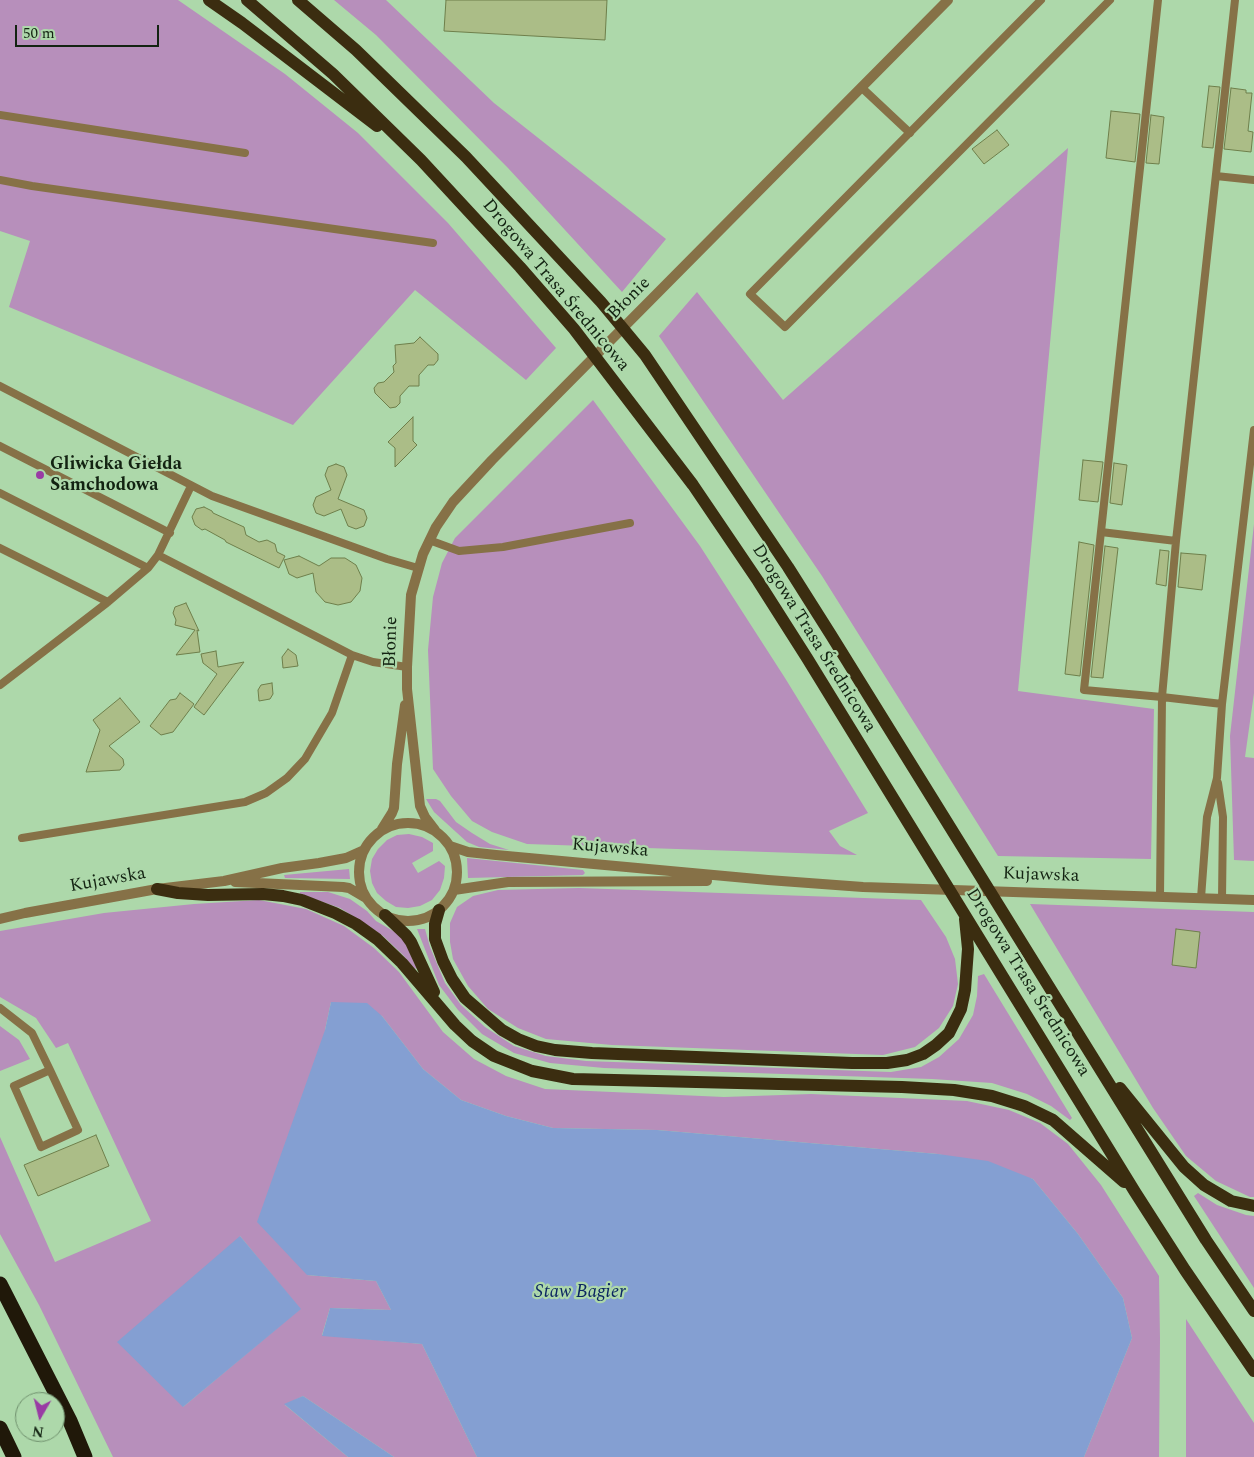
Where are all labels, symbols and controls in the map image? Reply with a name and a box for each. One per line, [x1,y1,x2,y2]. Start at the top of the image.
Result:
scale bar [18,15,161,47]
text: 50 m [23,22,55,45]
street label: Drogowa Trasa Średnicowa [477,196,633,376]
street label: Błonie [604,273,656,325]
place label: Gliwicka Giełda Samchodowa [50,454,182,496]
marker: Gliwicka Giełda Samchodowa [34,469,46,481]
street label: Drogowa Trasa Średnicowa [746,541,880,737]
street label: Błonie [380,616,404,668]
street label: Kujawska [571,835,649,863]
street label: Kujawska [68,864,148,898]
street label: Kujawska [1002,864,1080,888]
street label: Drogowa Trasa Średnicowa [960,885,1094,1081]
water label: Staw Bagier [534,1282,626,1304]
north arrow [15,1392,65,1442]
text: N [31,1420,45,1443]

